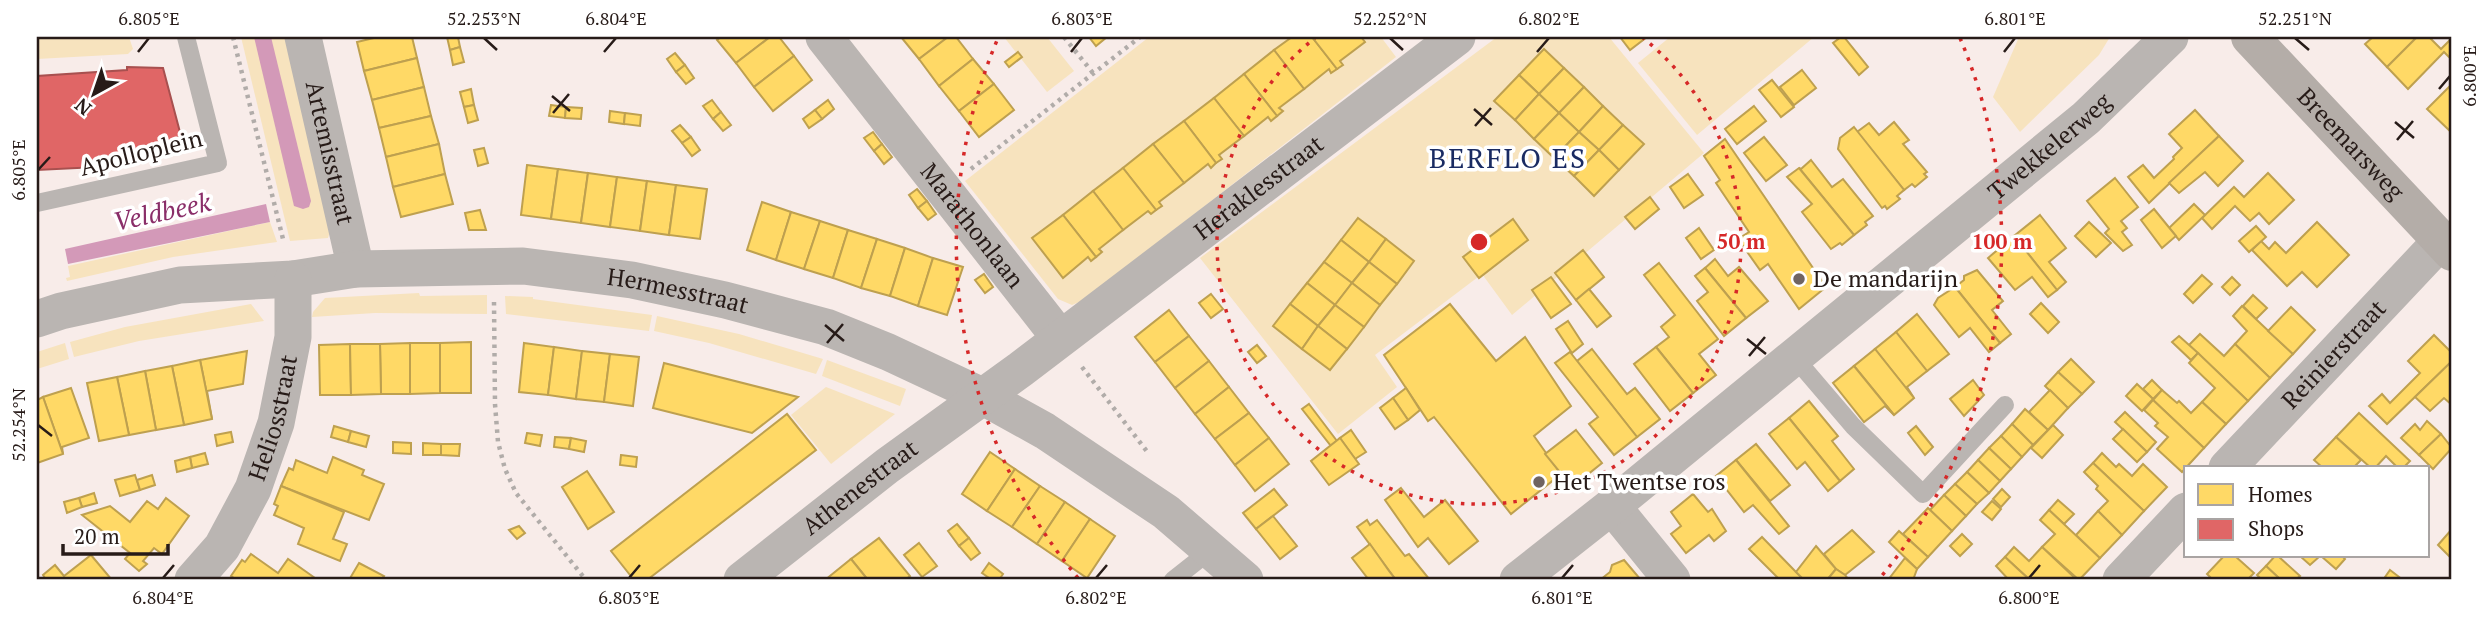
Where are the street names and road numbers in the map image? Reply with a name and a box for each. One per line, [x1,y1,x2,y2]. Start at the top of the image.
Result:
street label: Artemisstraat [299,78,362,228]
street label: Breemarsweg [2291,81,2412,207]
street label: Twekkelerweg [1981,85,2118,207]
street label: Apolloplein [76,121,205,183]
street label: Heraklesstraat [1187,127,1330,247]
street label: Marathonlaan [914,156,1032,294]
street label: Hermesstraat [605,260,752,321]
street label: Reinierstraat [2274,292,2393,415]
street label: Heliosstraat [240,352,304,485]
street label: Athenestraat [795,432,924,542]

